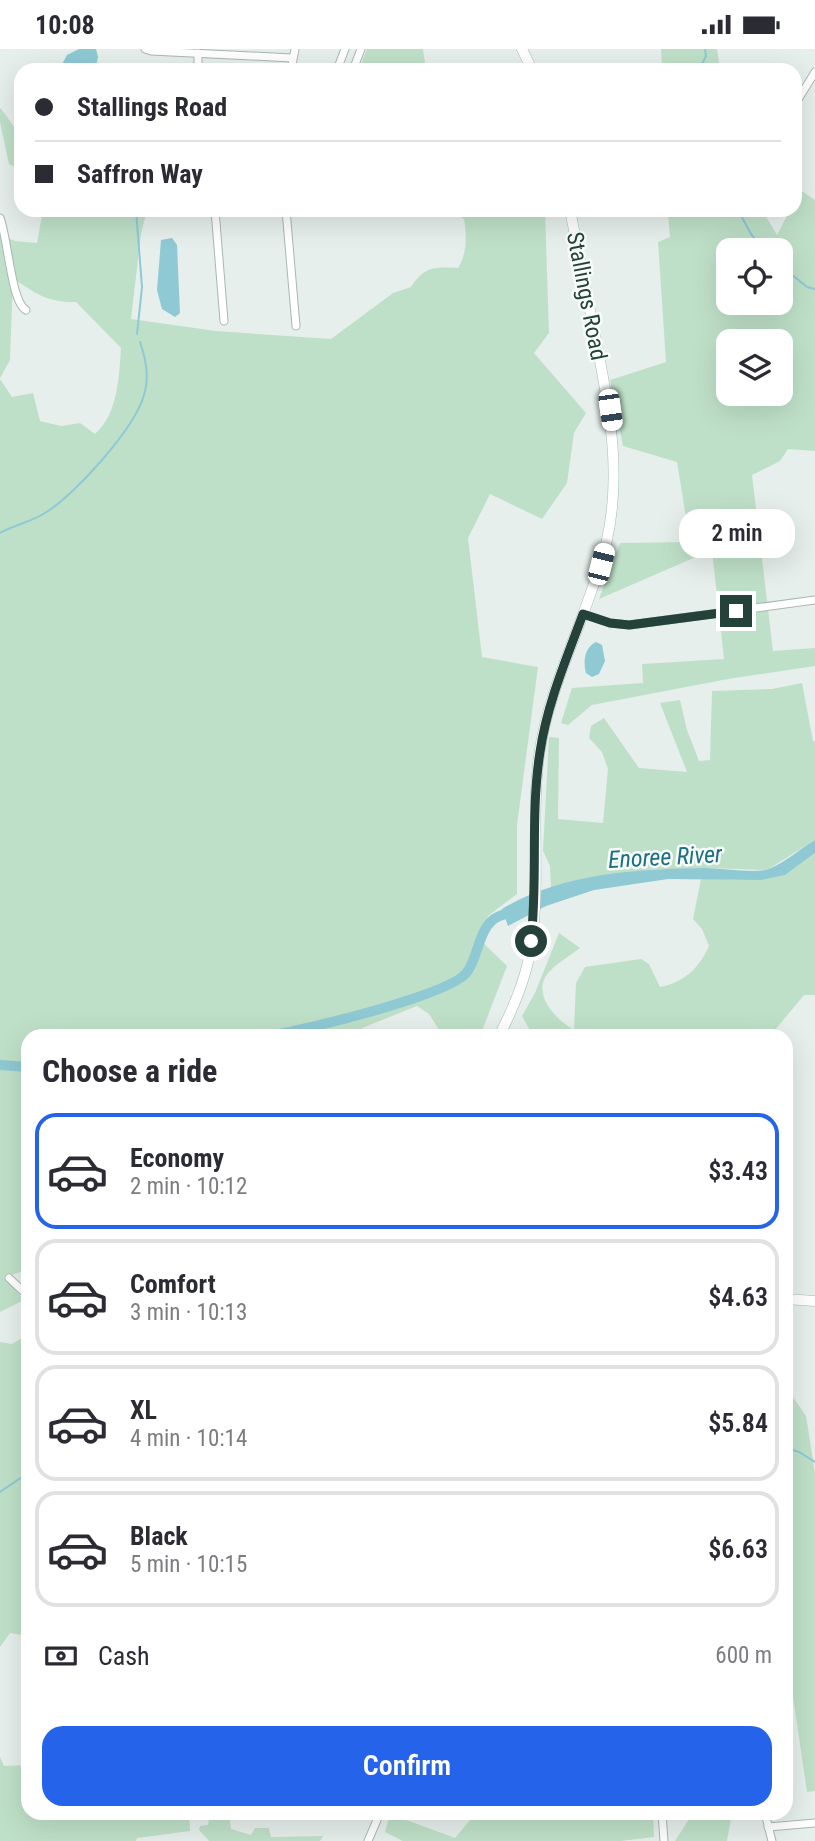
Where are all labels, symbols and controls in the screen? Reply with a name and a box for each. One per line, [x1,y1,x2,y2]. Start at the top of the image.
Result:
text: 10:08 [35,10,95,40]
text: Stallings Road [77,92,227,122]
text: Saffron Way [77,159,203,189]
street label: Stallings Road [561,230,612,362]
map controls [716,238,793,406]
button: locate [716,238,793,315]
button: layers [716,329,793,406]
car [597,388,624,432]
callout: 2 min [678,510,794,559]
text: 2 min [712,520,762,547]
car [586,541,617,587]
route end [720,595,752,627]
water label: Enoree River [607,840,724,874]
route start [515,925,547,957]
text: Choose a ride [42,1052,217,1090]
icon: car [46,1140,109,1203]
text: Economy [130,1143,224,1173]
text: $3.43 [708,1156,768,1186]
text: 2 min · 10:12 [130,1173,247,1200]
icon: car [46,1266,109,1329]
text: Comfort [130,1269,216,1299]
text: $4.63 [708,1282,768,1312]
text: 3 min · 10:13 [130,1299,247,1326]
icon: car [46,1392,109,1455]
text: XL [130,1395,157,1425]
text: $5.84 [708,1408,768,1438]
text: 4 min · 10:14 [130,1425,247,1452]
icon: car [46,1518,109,1581]
text: Black [130,1521,188,1551]
text: $6.63 [708,1534,768,1564]
text: 5 min · 10:15 [130,1551,247,1578]
icon: cash [42,1637,80,1675]
text: Cash [98,1641,150,1671]
text: 600 m [715,1642,772,1669]
button: Confirm [42,1726,772,1806]

